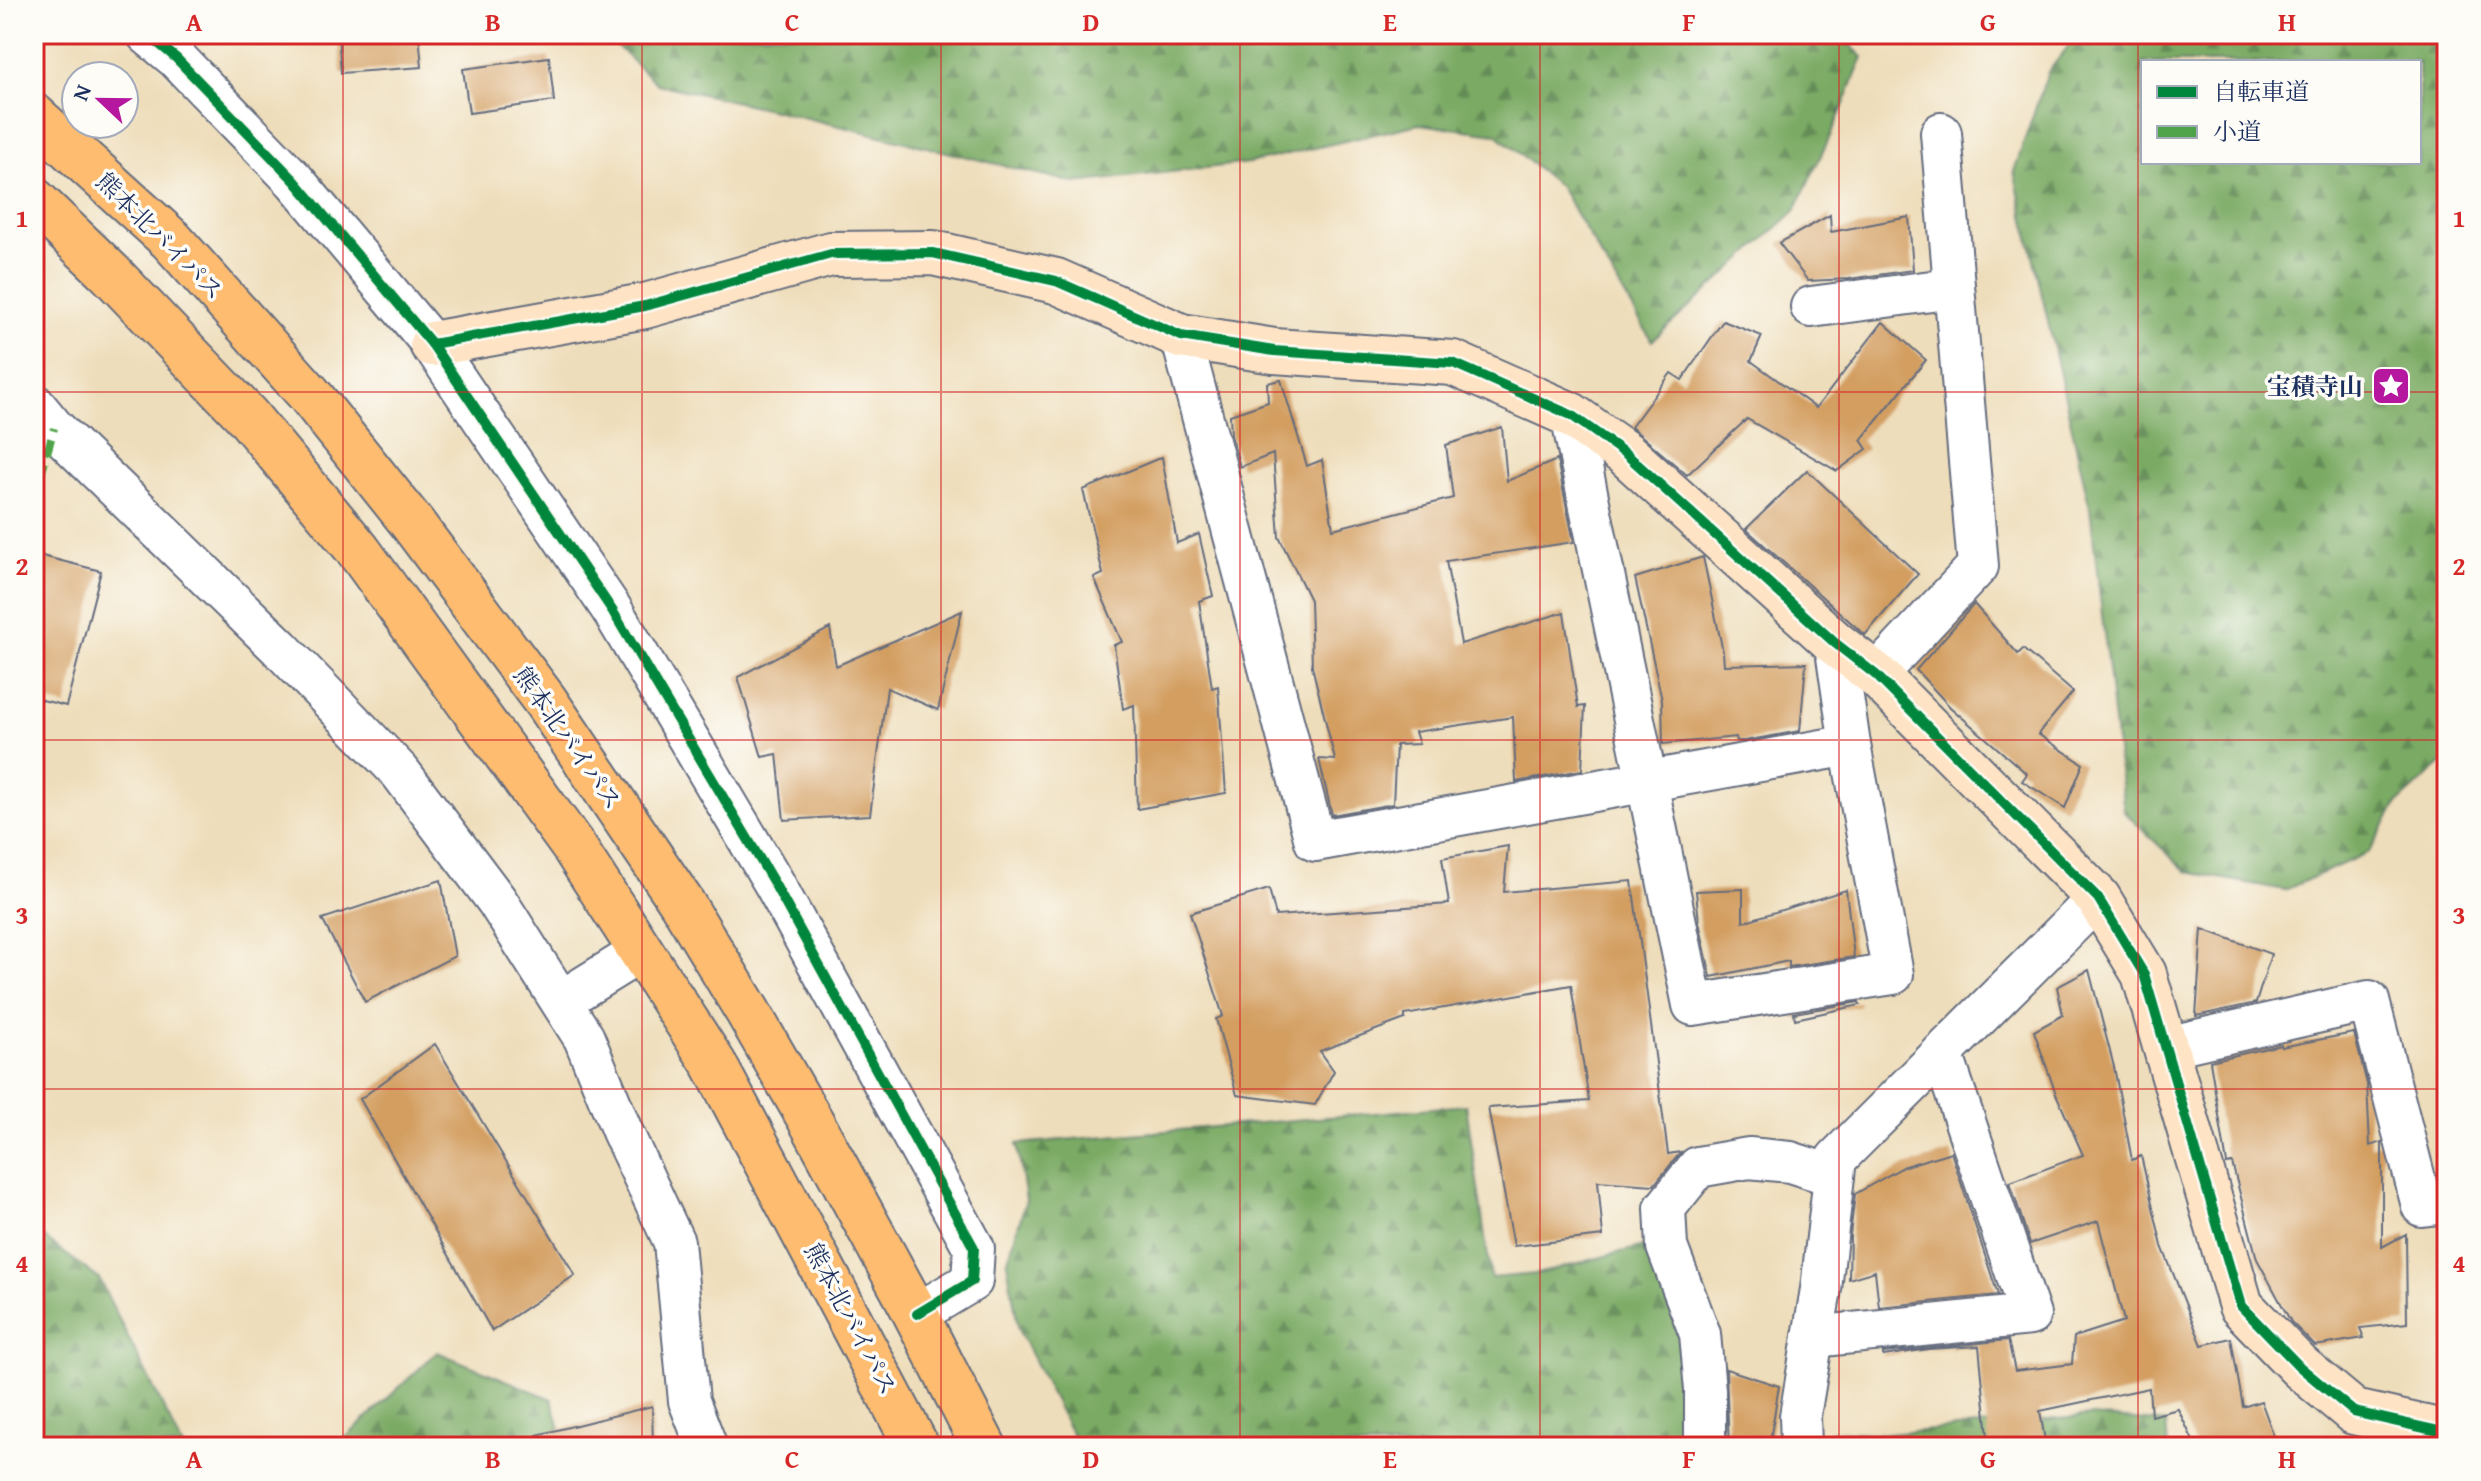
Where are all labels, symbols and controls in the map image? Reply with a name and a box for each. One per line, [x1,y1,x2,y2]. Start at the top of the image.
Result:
text: A [186,2,203,41]
text: B [485,2,501,41]
text: C [785,2,799,41]
text: D [1083,2,1099,41]
text: E [1383,2,1397,41]
text: F [1682,2,1696,41]
text: G [1980,2,1996,41]
text: H [2278,2,2296,41]
north arrow [60,60,140,140]
legend [2141,60,2421,164]
text: 自転車道 [2213,74,2309,109]
text: N [64,79,99,105]
text: 小道 [2213,114,2261,149]
street label: 熊本北バイパス [88,164,232,308]
text: 1 [15,198,29,237]
text: 1 [2452,198,2466,237]
place icon: 宝積寺山 [2370,365,2412,407]
place label: 宝積寺山 [2267,369,2363,404]
text: 2 [15,546,29,585]
text: 2 [2452,546,2466,585]
street label: 熊本北バイパス [506,659,630,817]
text: 3 [15,895,29,934]
text: 3 [2452,895,2466,934]
street label: 熊本北バイパス [796,1237,906,1401]
text: 4 [15,1243,29,1282]
text: 4 [2452,1243,2466,1282]
text: A [186,1439,203,1478]
text: B [485,1439,501,1478]
text: C [785,1439,799,1478]
text: D [1083,1439,1099,1478]
text: E [1383,1439,1397,1478]
text: F [1682,1439,1696,1478]
text: G [1980,1439,1996,1478]
text: H [2278,1439,2296,1478]

